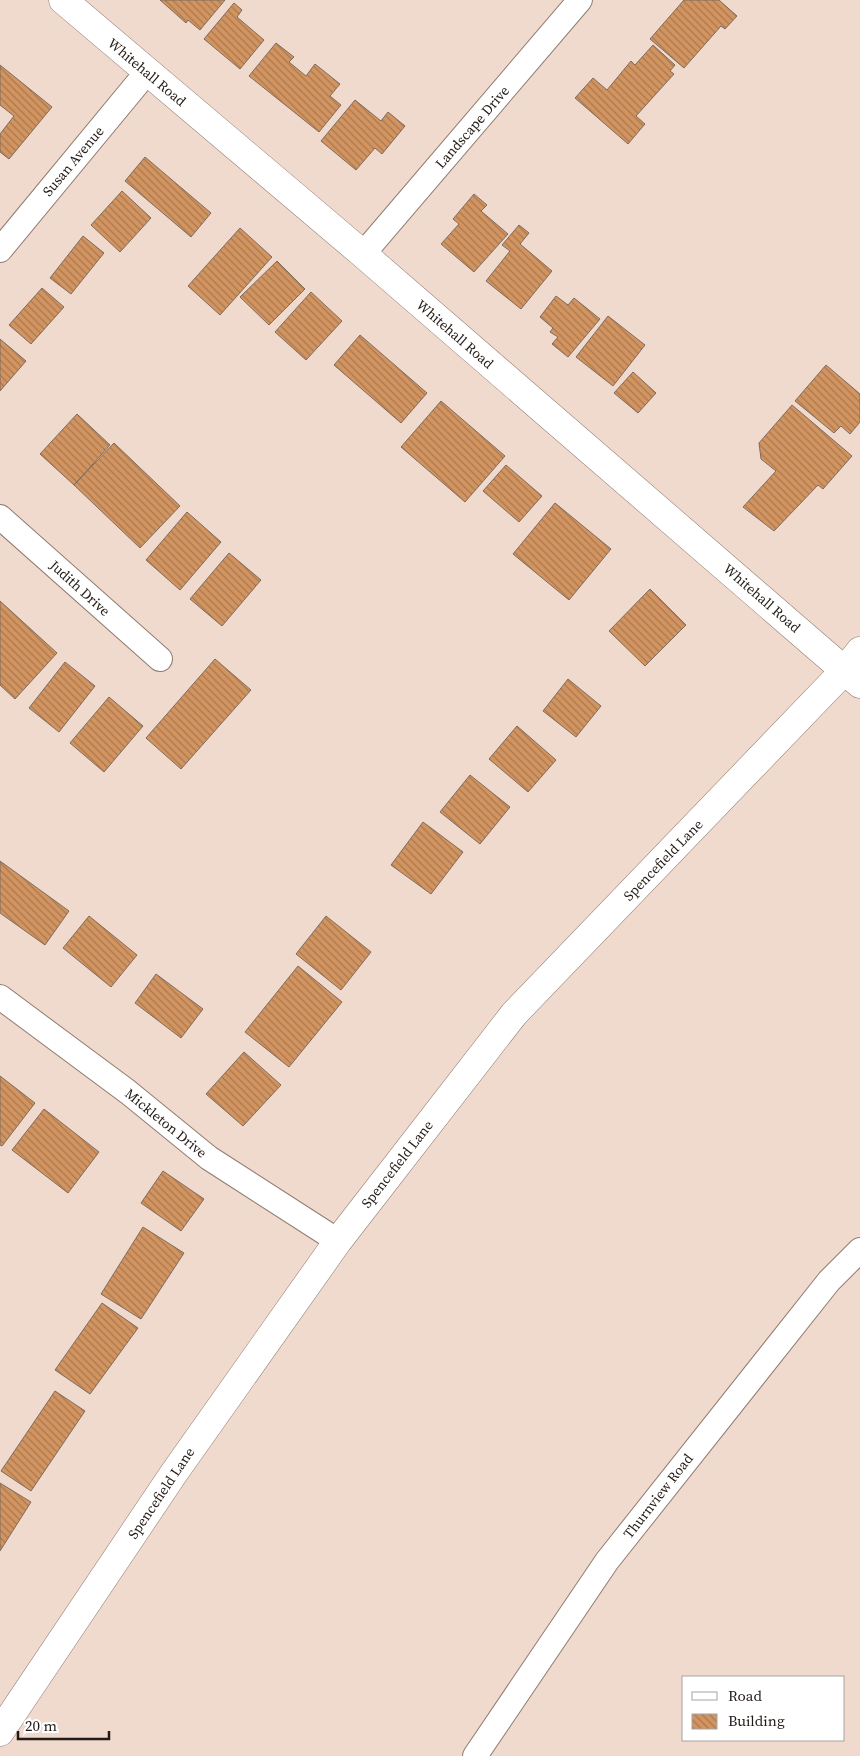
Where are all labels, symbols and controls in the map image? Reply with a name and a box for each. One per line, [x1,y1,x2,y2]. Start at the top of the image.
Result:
street label: Whitehall Road [104,33,190,111]
street label: Landscape Drive [430,81,514,173]
street label: Susan Avenue [38,122,108,200]
street label: Whitehall Road [412,295,498,373]
street label: Judith Drive [45,555,115,621]
street label: Whitehall Road [719,559,805,637]
street label: Spencefield Lane [619,815,707,905]
street label: Mickleton Drive [121,1084,211,1162]
street label: Spencefield Lane [356,1116,438,1212]
street label: Spencefield Lane [123,1443,199,1543]
street label: Thurnview Road [618,1449,698,1543]
legend [682,1676,845,1741]
text: Road [728,1685,762,1706]
scale bar [18,1708,109,1740]
text: Building [728,1710,785,1731]
text: 20 m [25,1715,57,1736]

